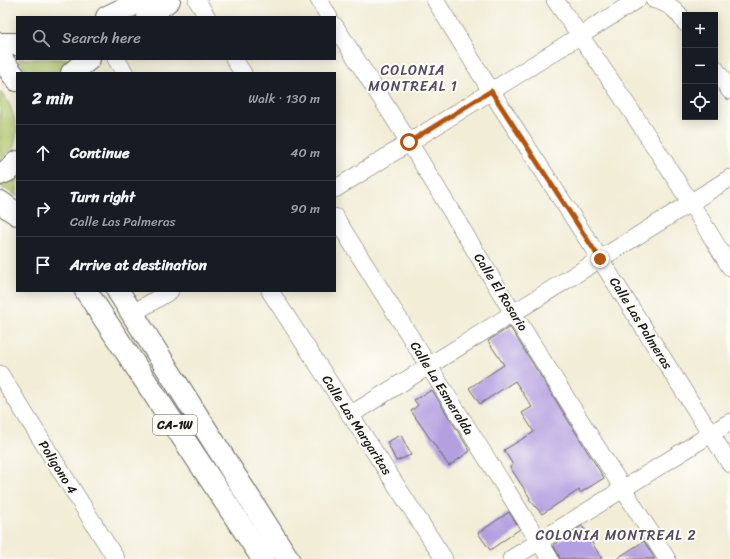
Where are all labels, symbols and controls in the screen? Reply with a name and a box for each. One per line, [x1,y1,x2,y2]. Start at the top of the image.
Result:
map controls [682,12,718,120]
button: + [682,12,718,48]
search box [16,16,336,60]
text: Search here [62,25,141,51]
icon: search [30,27,52,49]
button: − [682,48,718,84]
district label: COLONIA MONTREAL 1 [368,58,458,99]
text: 2 min [32,83,73,113]
button: locate [682,84,718,120]
text: Walk · 130 m [248,87,320,110]
route start [400,133,418,151]
text: Continue [70,140,130,166]
text: 40 m [290,141,320,164]
icon: ahead [32,142,54,164]
text: Turn right [70,184,135,210]
text: 90 m [290,197,320,220]
icon: right [32,198,54,220]
text: Calle Las Palmeras [70,210,176,233]
street label: Calle El Rosario [468,248,535,336]
route end [591,250,609,268]
text: Arrive at destination [70,252,207,278]
icon: arrive [32,254,54,276]
street label: Calle Las Palmeras [603,272,679,375]
street label: Calle La Esmeralda [404,337,480,440]
street label: Calle Las Margaritas [316,370,398,480]
road number: CA-1W [153,415,197,435]
street label: Poligono 4 [32,435,84,499]
district label: COLONIA MONTREAL 2 [535,523,697,548]

